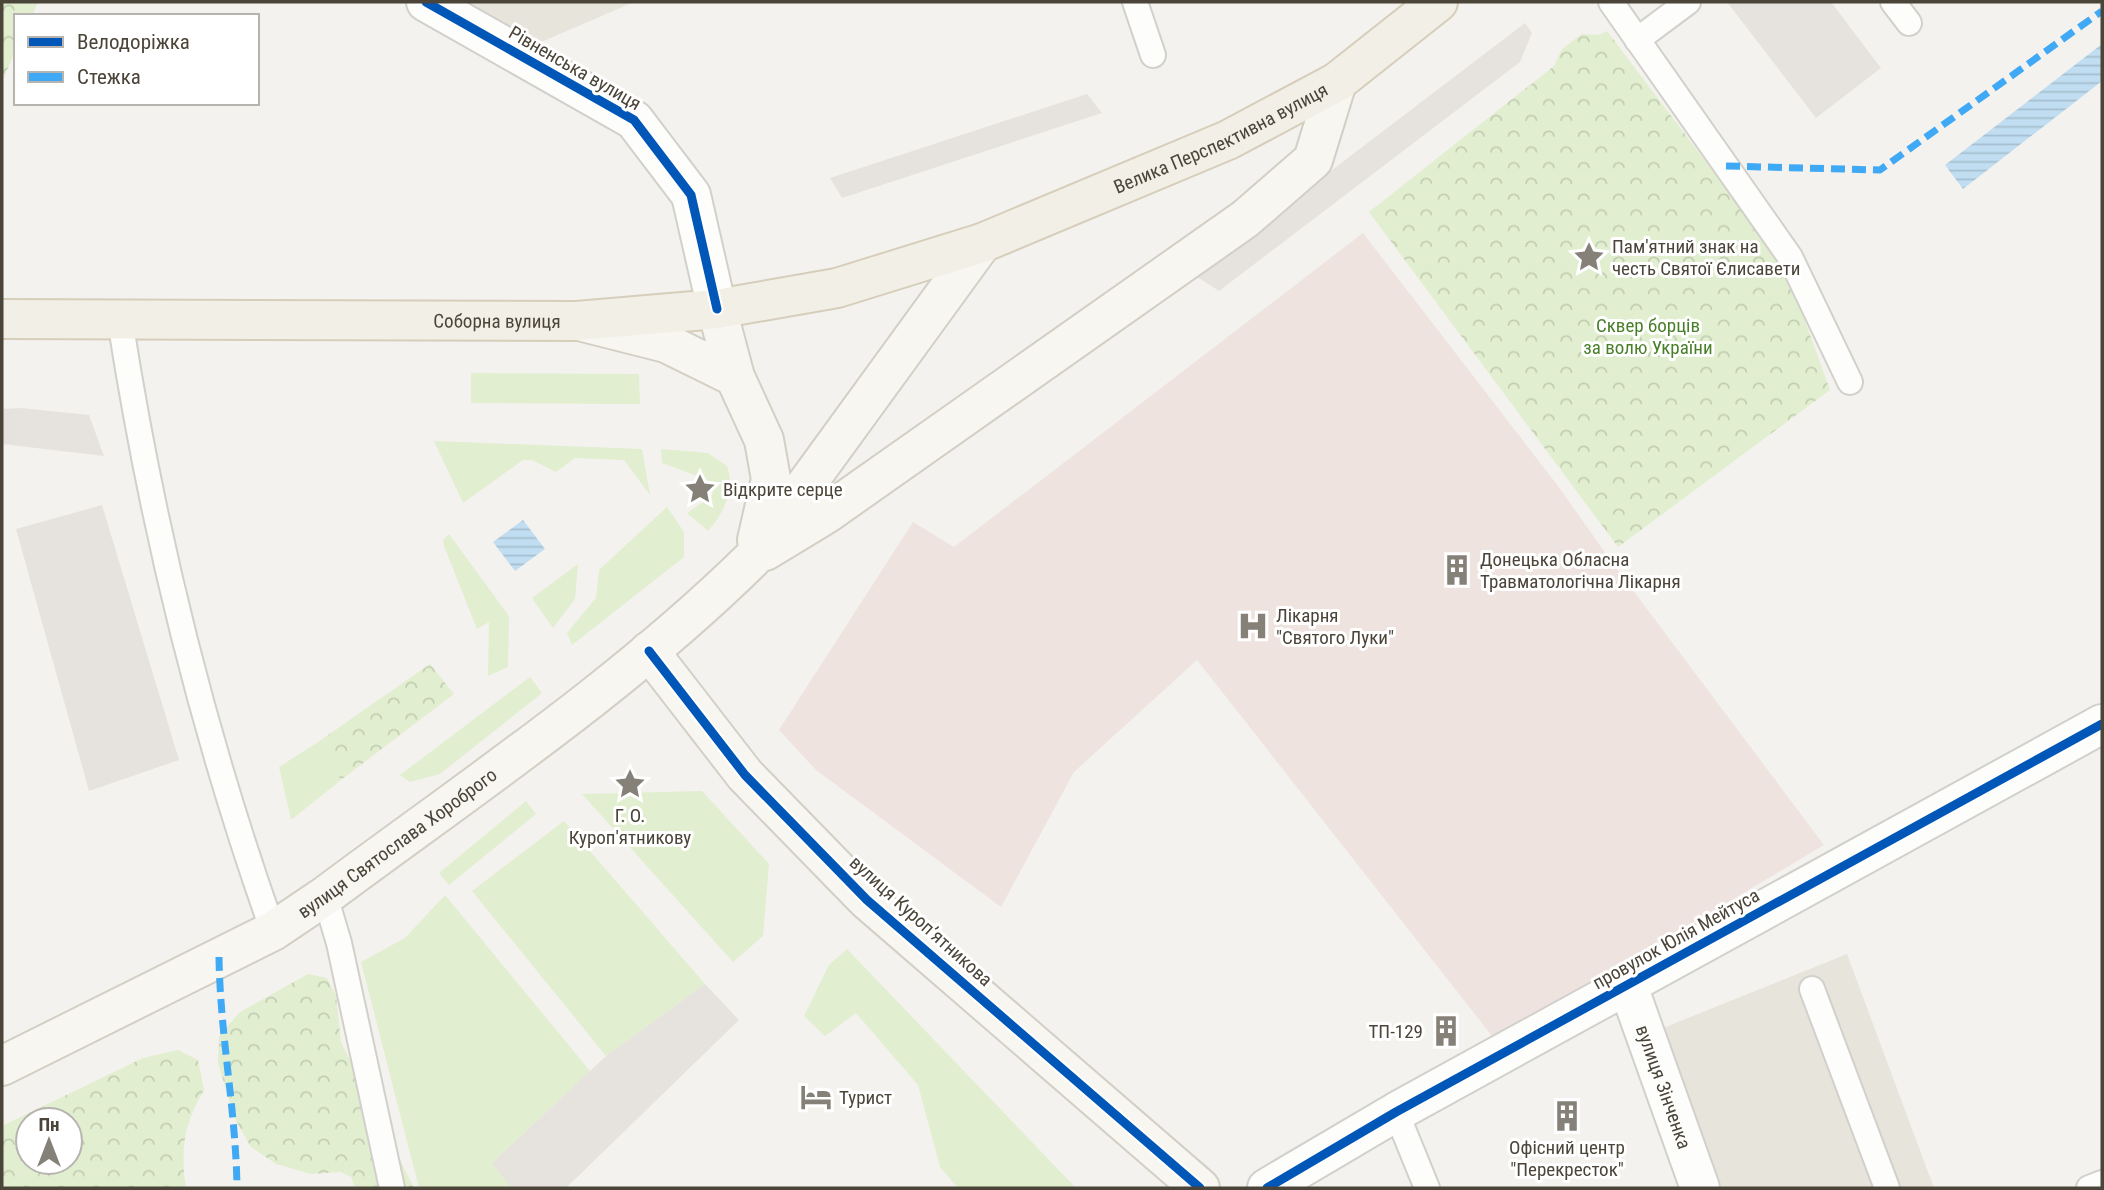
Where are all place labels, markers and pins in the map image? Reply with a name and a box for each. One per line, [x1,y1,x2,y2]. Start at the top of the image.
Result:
place label: Пам'ятний знак на честь Святої Єлисавети [1612,235,1801,280]
place icon: Пам'ятний знак на честь Святої Єлисавети [1572,240,1606,274]
place icon: Відкрите серце [683,472,717,506]
place label: Відкрите серце [723,478,843,501]
place label: Донецька Обласна Травматологічна Лікарня [1480,548,1681,593]
building icon: Донецька Обласна Травматологічна Лікарня [1440,553,1474,587]
place label: Лікарня "Святого Луки" [1276,604,1394,649]
hospital icon: Лікарня "Святого Луки" [1236,609,1270,643]
place icon: Г. О. Куроп'ятникову [613,767,647,801]
place label: Г. О. Куроп'ятникову [569,804,691,849]
building icon: ТП-129 [1429,1014,1463,1048]
place label: ТП-129 [1368,1020,1423,1043]
hotel icon: Турист [799,1080,833,1114]
place label: Турист [839,1086,892,1109]
building icon: Офісний центр "Перекресток" [1550,1099,1584,1133]
place label: Офісний центр "Перекресток" [1509,1136,1625,1181]

